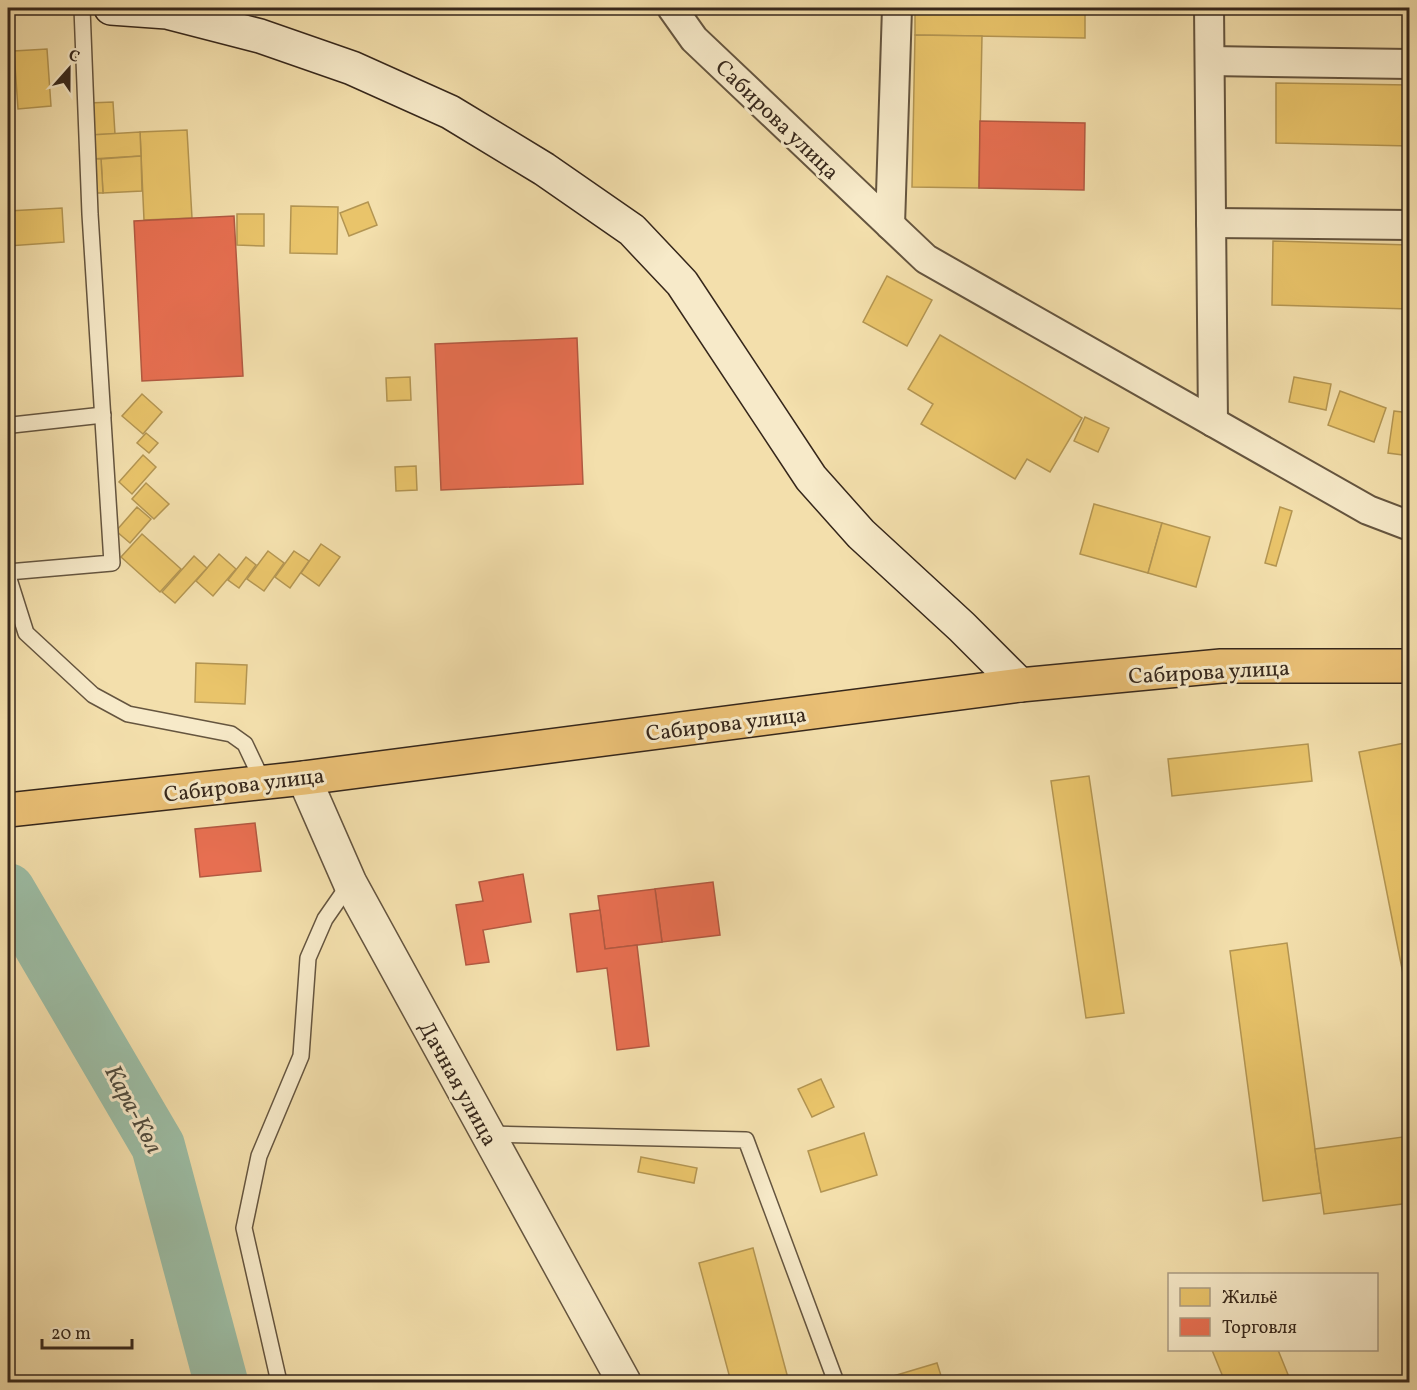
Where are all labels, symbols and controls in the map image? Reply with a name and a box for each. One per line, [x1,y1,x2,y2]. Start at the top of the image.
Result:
north arrow [39,39,99,99]
text: С [65,45,82,69]
street label: Сабирова улица [707,53,845,188]
street label: Сабирова улица [1128,654,1291,693]
street label: Сабирова улица [644,700,809,751]
street label: Сабирова улица [162,761,327,812]
street label: Дачная улица [410,1016,504,1152]
water label: Кара-Көл [95,1060,170,1160]
legend [1168,1273,1378,1351]
text: Жильё [1222,1286,1278,1311]
scale bar [42,1312,132,1350]
text: Торговля [1222,1316,1297,1341]
text: 20 m [51,1322,91,1347]

